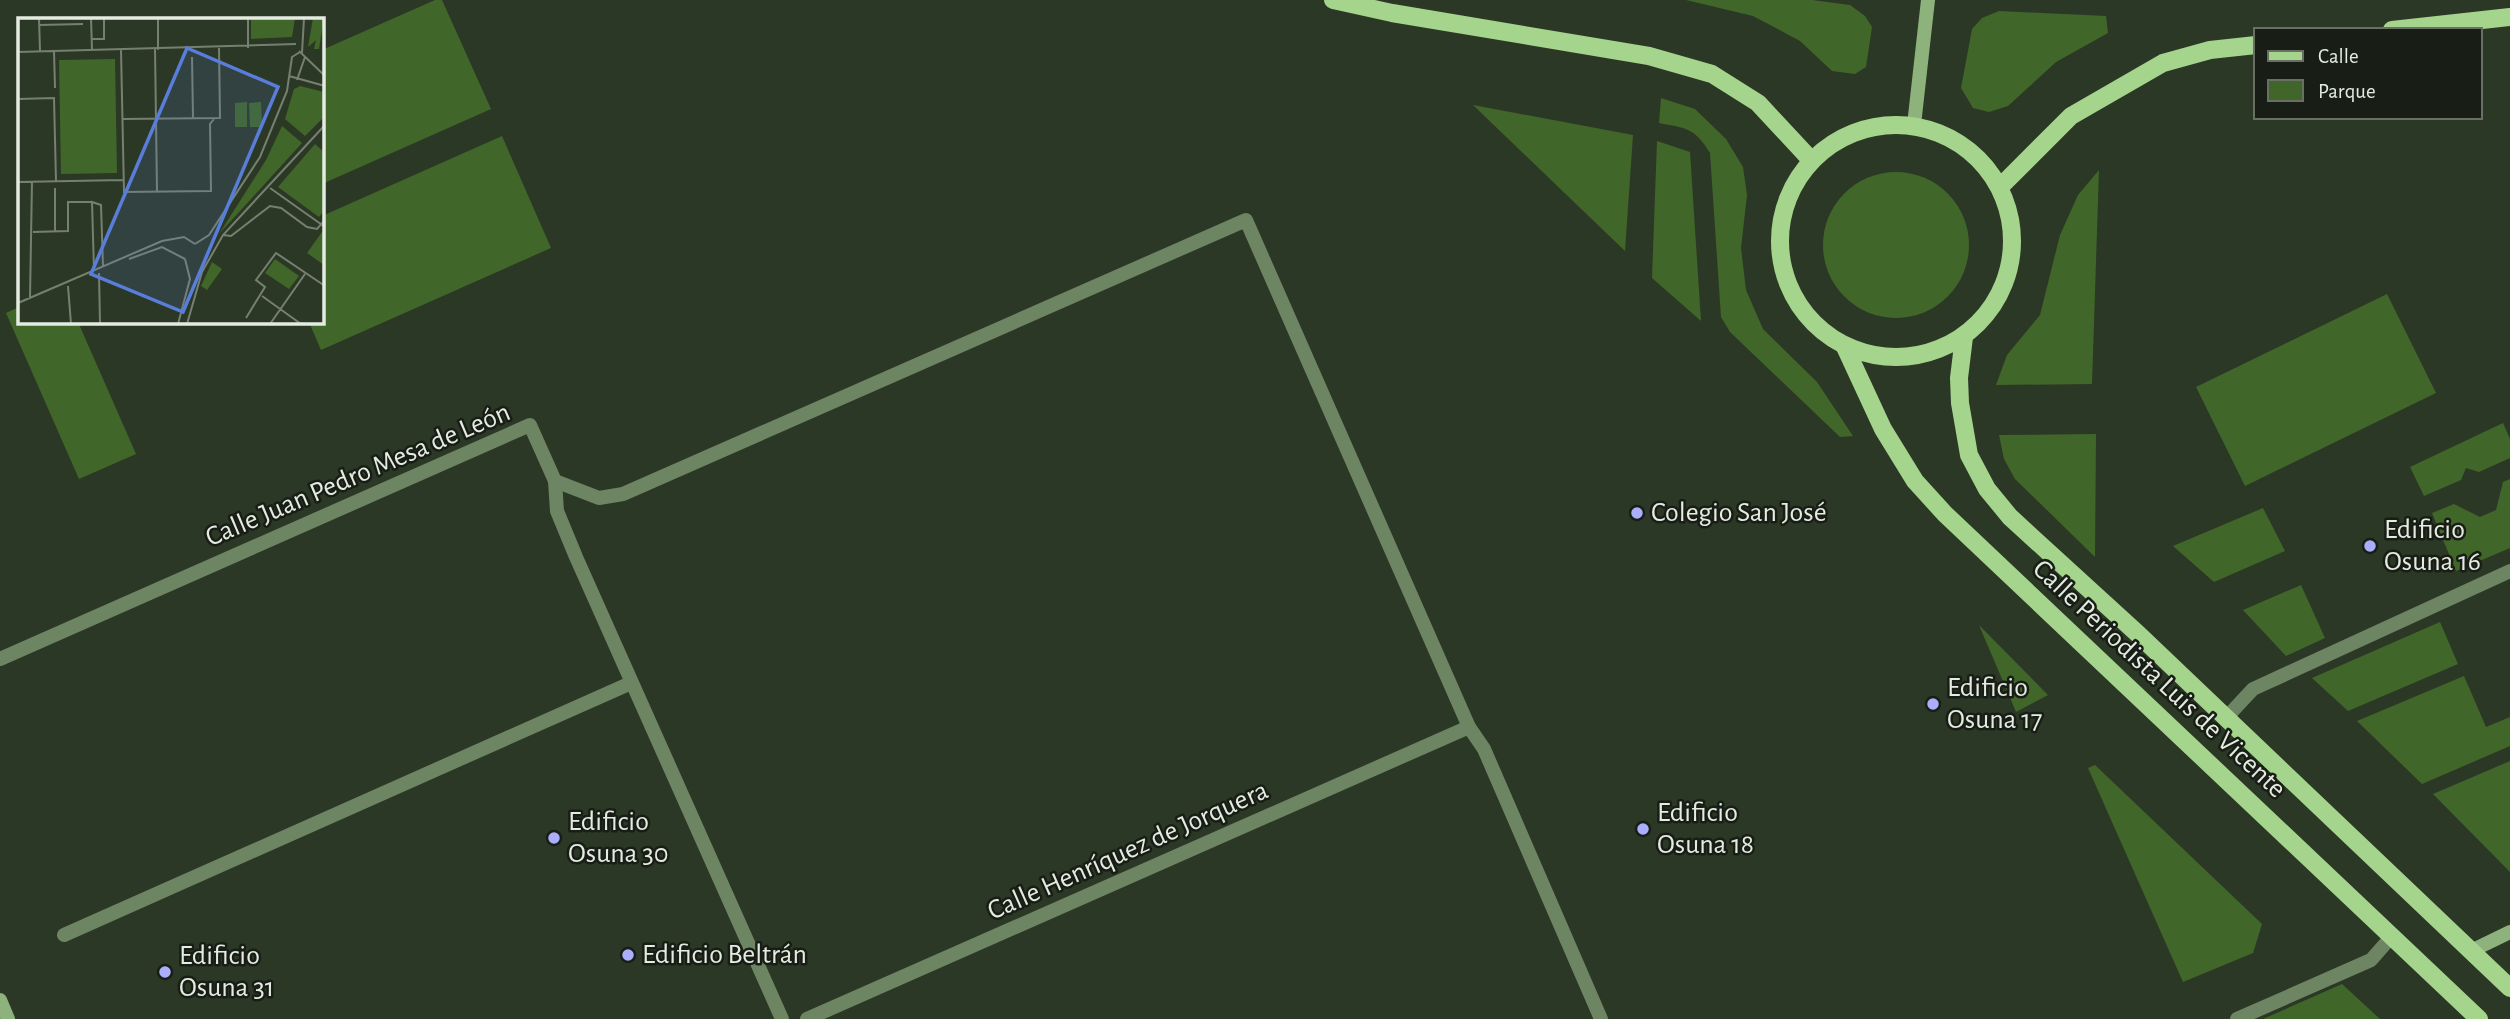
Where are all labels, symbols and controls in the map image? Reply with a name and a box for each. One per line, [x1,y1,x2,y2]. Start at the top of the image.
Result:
inset map [18,18,324,324]
legend [2254,28,2482,119]
text: Calle [2318,46,2359,67]
text: Parque [2318,81,2376,102]
street label: Calle Juan Pedro Mesa de León [202,398,514,552]
place label: Colegio San José [1651,499,1827,527]
marker: Colegio San José [1629,505,1645,521]
place label: Edificio Osuna 16 [2384,516,2481,576]
marker: Edificio Osuna 16 [2362,538,2378,554]
street label: Calle Periodista Luis de Vicente [2027,555,2291,803]
place label: Edificio Osuna 17 [1947,674,2042,734]
marker: Edificio Osuna 17 [1925,696,1941,712]
street label: Calle Henríquez de Jorquera [984,776,1272,926]
place label: Edificio Osuna 18 [1657,799,1754,859]
place label: Edificio Osuna 30 [568,808,668,868]
marker: Edificio Osuna 18 [1635,821,1651,837]
marker: Edificio Osuna 30 [546,830,562,846]
place label: Edificio Beltrán [642,941,807,969]
place label: Edificio Osuna 31 [179,942,274,1002]
marker: Edificio Beltrán [620,947,636,963]
marker: Edificio Osuna 31 [157,964,173,980]

